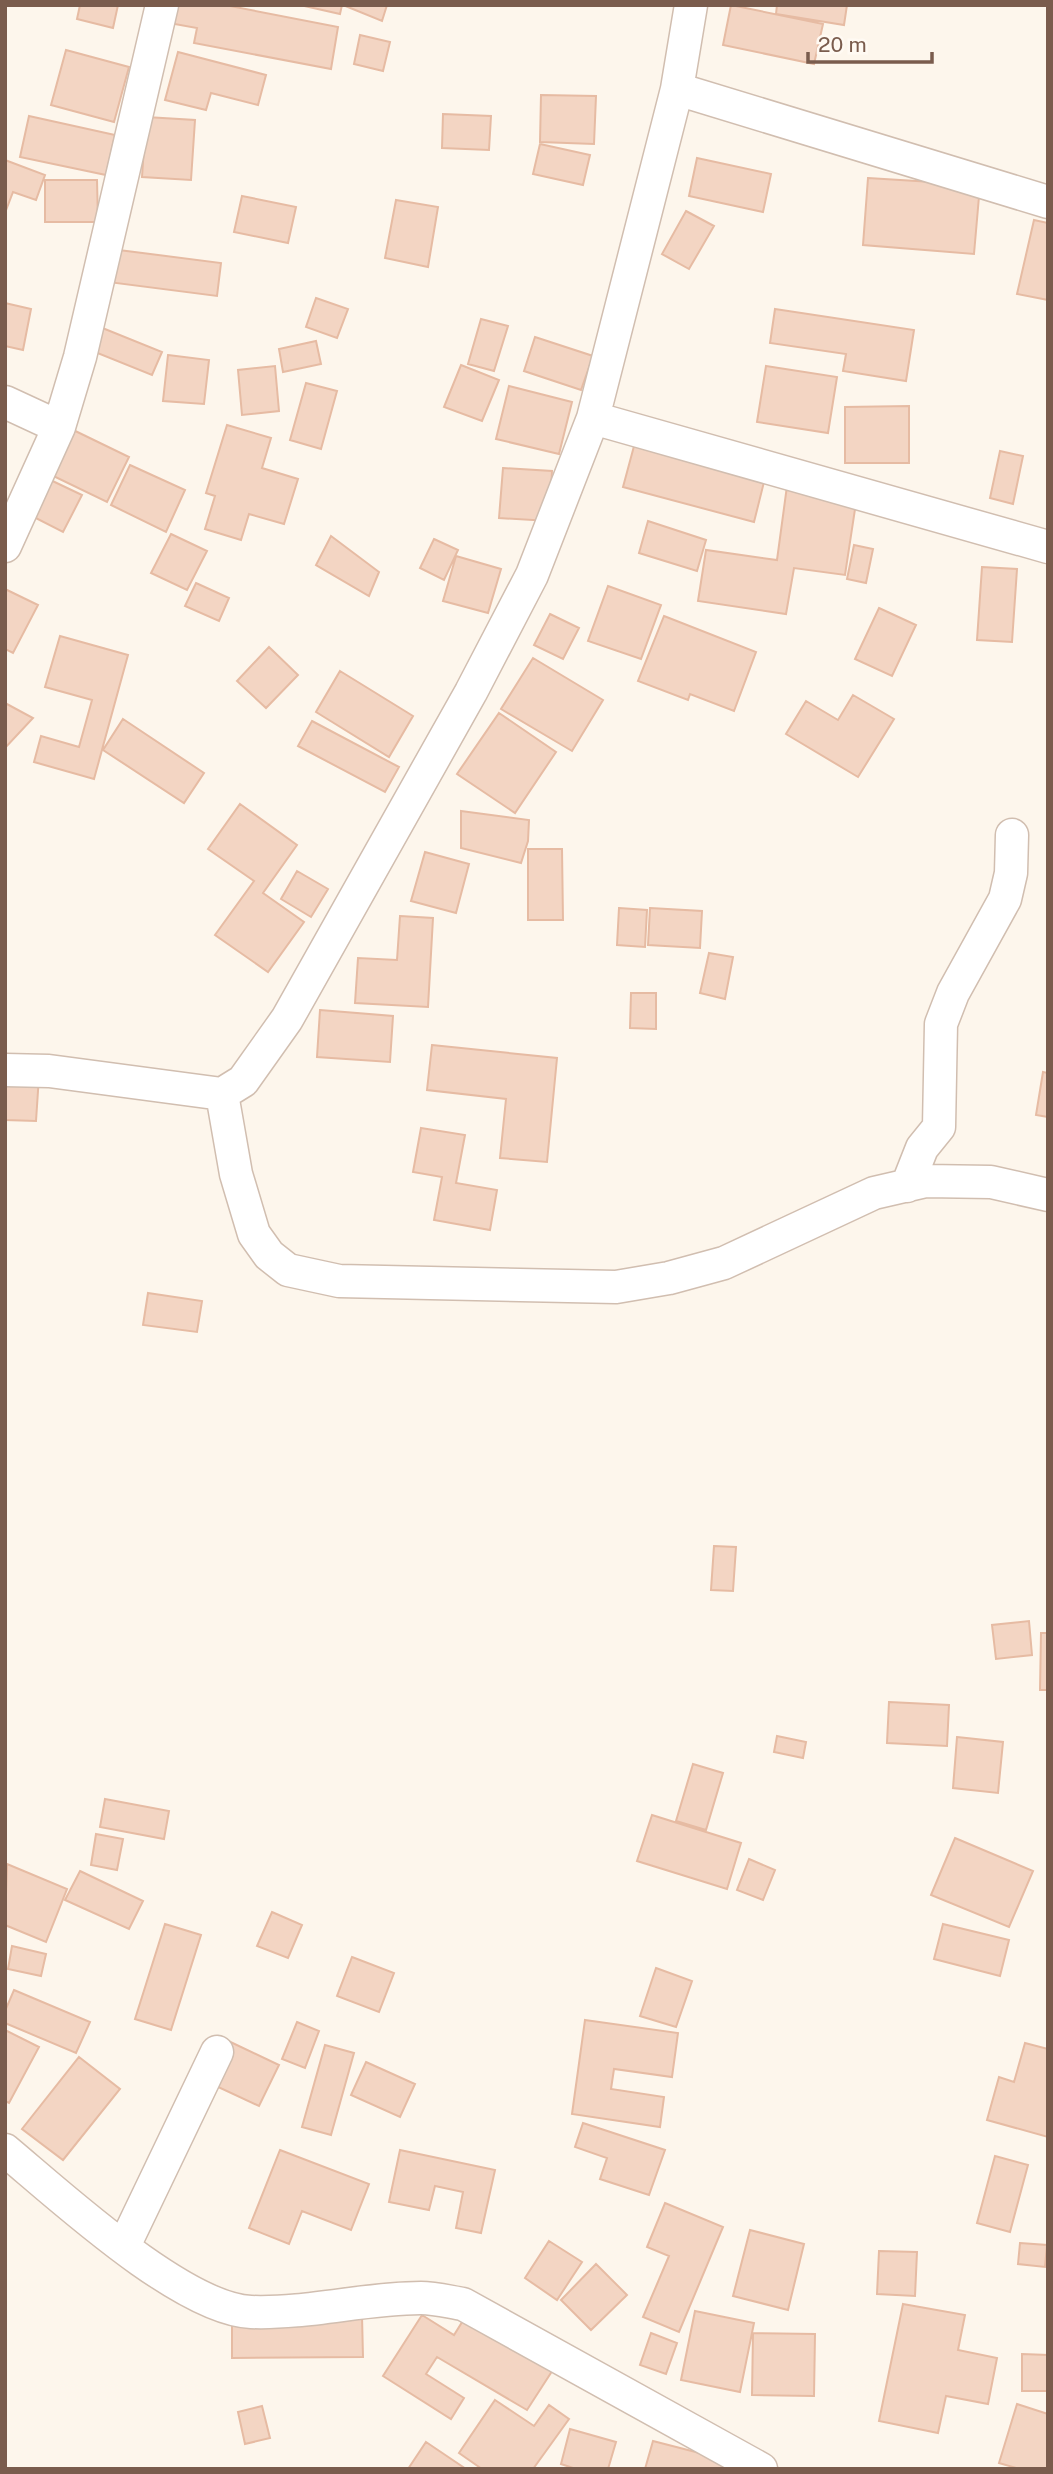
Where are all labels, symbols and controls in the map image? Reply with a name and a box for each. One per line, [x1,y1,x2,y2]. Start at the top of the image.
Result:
scale bar [808,21,932,65]
text: 20 m [818,32,867,57]

